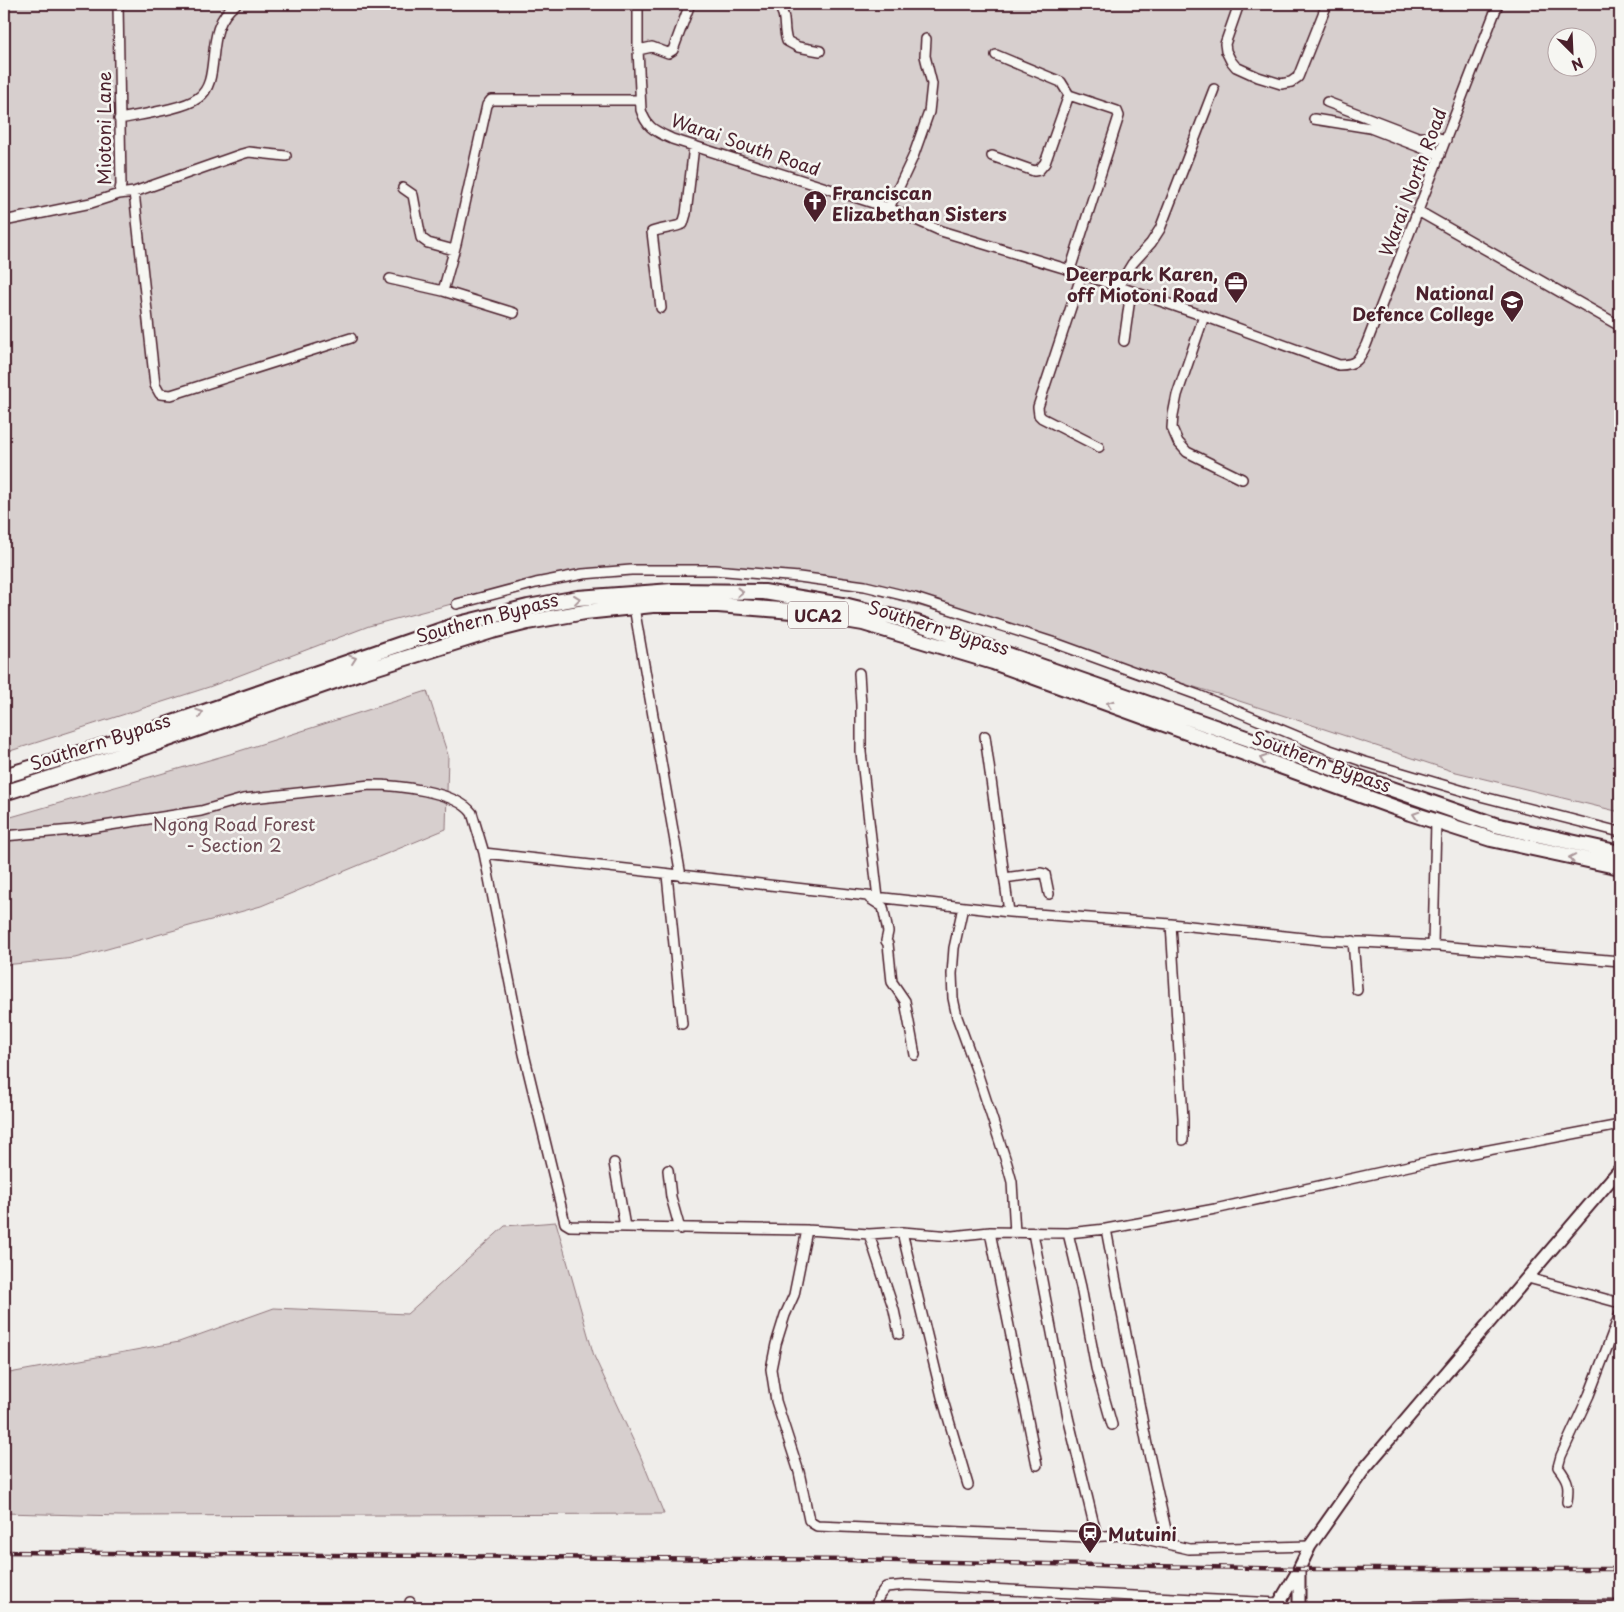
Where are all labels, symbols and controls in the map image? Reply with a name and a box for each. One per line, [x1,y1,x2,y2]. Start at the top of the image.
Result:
north arrow [1546,28,1596,78]
text: N [1568,52,1587,76]
street label: Miotoni Lane [90,71,117,185]
street label: Warai North Road [1371,104,1453,260]
street label: Warai South Road [668,106,824,182]
place label: Franciscan Elizabethan Sisters [832,179,1007,227]
church icon: Franciscan Elizabethan Sisters [802,189,828,223]
place label: Deerpark Karen, off Miotoni Road [1066,260,1218,308]
office icon: Deerpark Karen, off Miotoni Road [1223,270,1249,304]
place label: National Defence College [1352,279,1494,327]
school or university icon: National Defence College [1499,289,1525,323]
street label: Southern Bypass [413,585,561,649]
one-way arrow [736,587,744,597]
street label: Southern Bypass [865,593,1013,661]
one-way arrow [574,594,582,605]
road number: UCA2 [788,602,848,628]
one-way arrow [349,655,357,665]
one-way arrow [1107,700,1115,710]
street label: Southern Bypass [26,706,174,776]
one-way arrow [195,709,204,719]
street label: Southern Bypass [1249,723,1395,799]
one-way arrow [1259,755,1268,765]
park label: Ngong Road Forest - Section 2 [153,810,315,858]
one-way arrow [1412,810,1421,820]
one-way arrow [1568,853,1577,863]
station icon: Mutuini [1077,1520,1103,1554]
place label: Mutuini [1108,1520,1177,1547]

